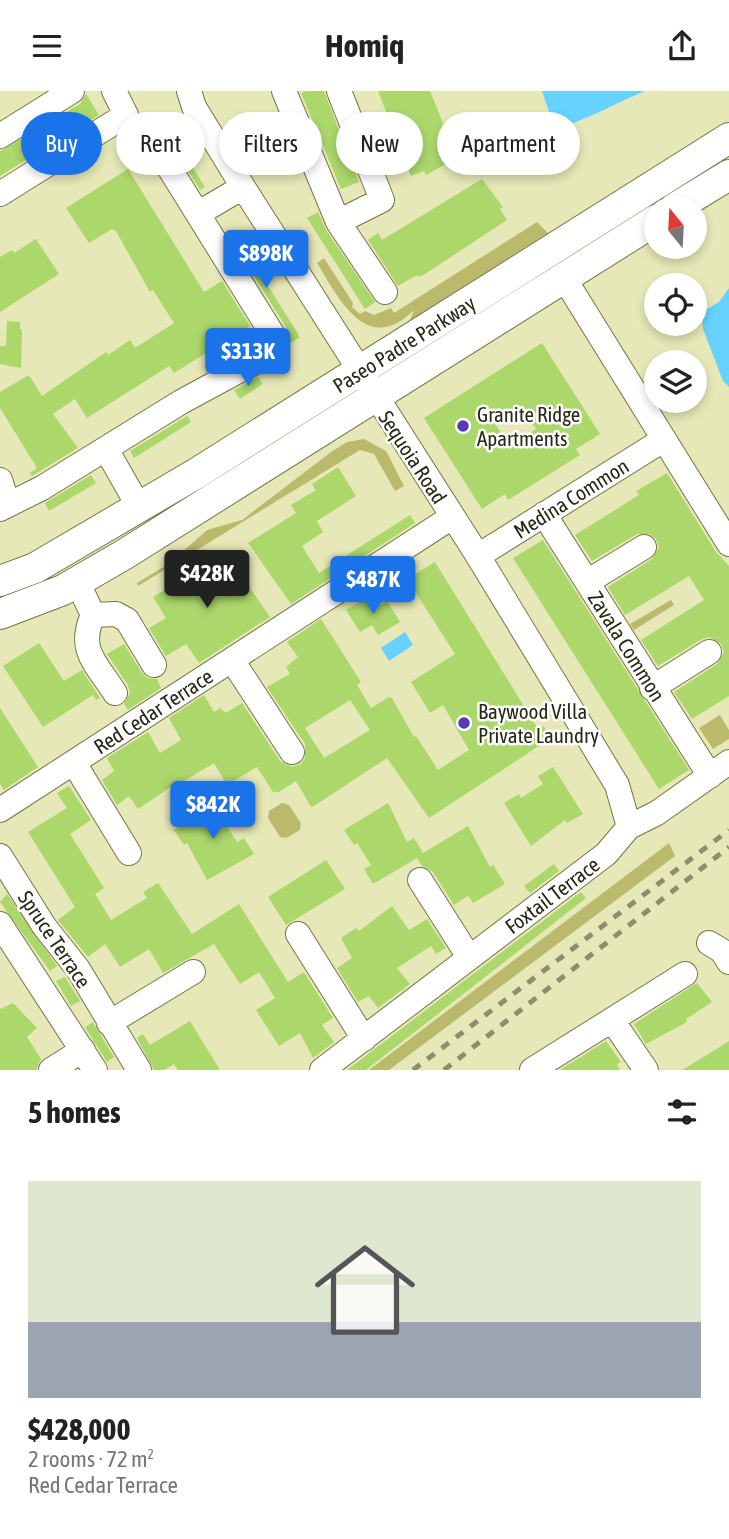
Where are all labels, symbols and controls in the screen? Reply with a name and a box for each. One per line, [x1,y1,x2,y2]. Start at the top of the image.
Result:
icon: menu [28,27,66,65]
text: Homiq [325,27,404,64]
icon: share [663,27,701,65]
chip: Buy [21,112,102,175]
chip: Rent [116,112,205,175]
chip: Filters [219,112,322,175]
chip: New [336,112,423,175]
chip: Apartment [437,112,580,175]
north arrow [644,196,707,259]
map controls [644,196,707,413]
pin: $898K [217,231,315,290]
text: $898K [239,240,293,266]
button: locate [644,273,707,336]
street label: Paseo Padre Parkway [328,290,480,397]
pin: $313K [199,329,297,388]
text: $313K [221,338,275,364]
button: layers [644,350,707,413]
place label: Granite Ridge Apartments [477,402,580,450]
street label: Sequoia Road [374,406,452,508]
marker: Granite Ridge Apartments [455,418,471,434]
street label: Medina Common [509,453,633,543]
pin: $428K [158,551,256,610]
pin: $487K [324,557,422,616]
text: $428K [180,560,234,586]
text: $487K [346,566,400,592]
street label: Zavala Common [584,587,670,705]
street label: Red Cedar Terrace [89,664,217,758]
place label: Baywood Villa Private Laundry [478,699,599,747]
marker: Baywood Villa Private Laundry [456,715,472,731]
pin: $842K [164,781,262,841]
text: $842K [186,791,240,817]
street label: Foxtail Terrace [500,852,604,938]
street label: Spruce Terrace [14,886,96,992]
icon: filters [663,1093,701,1131]
text: 5 homes [28,1095,121,1129]
icon: home [302,1227,428,1353]
text: $428,000 [28,1412,131,1446]
text: 2 rooms · 72 m² [28,1446,154,1472]
text: Red Cedar Terrace [28,1472,178,1498]

